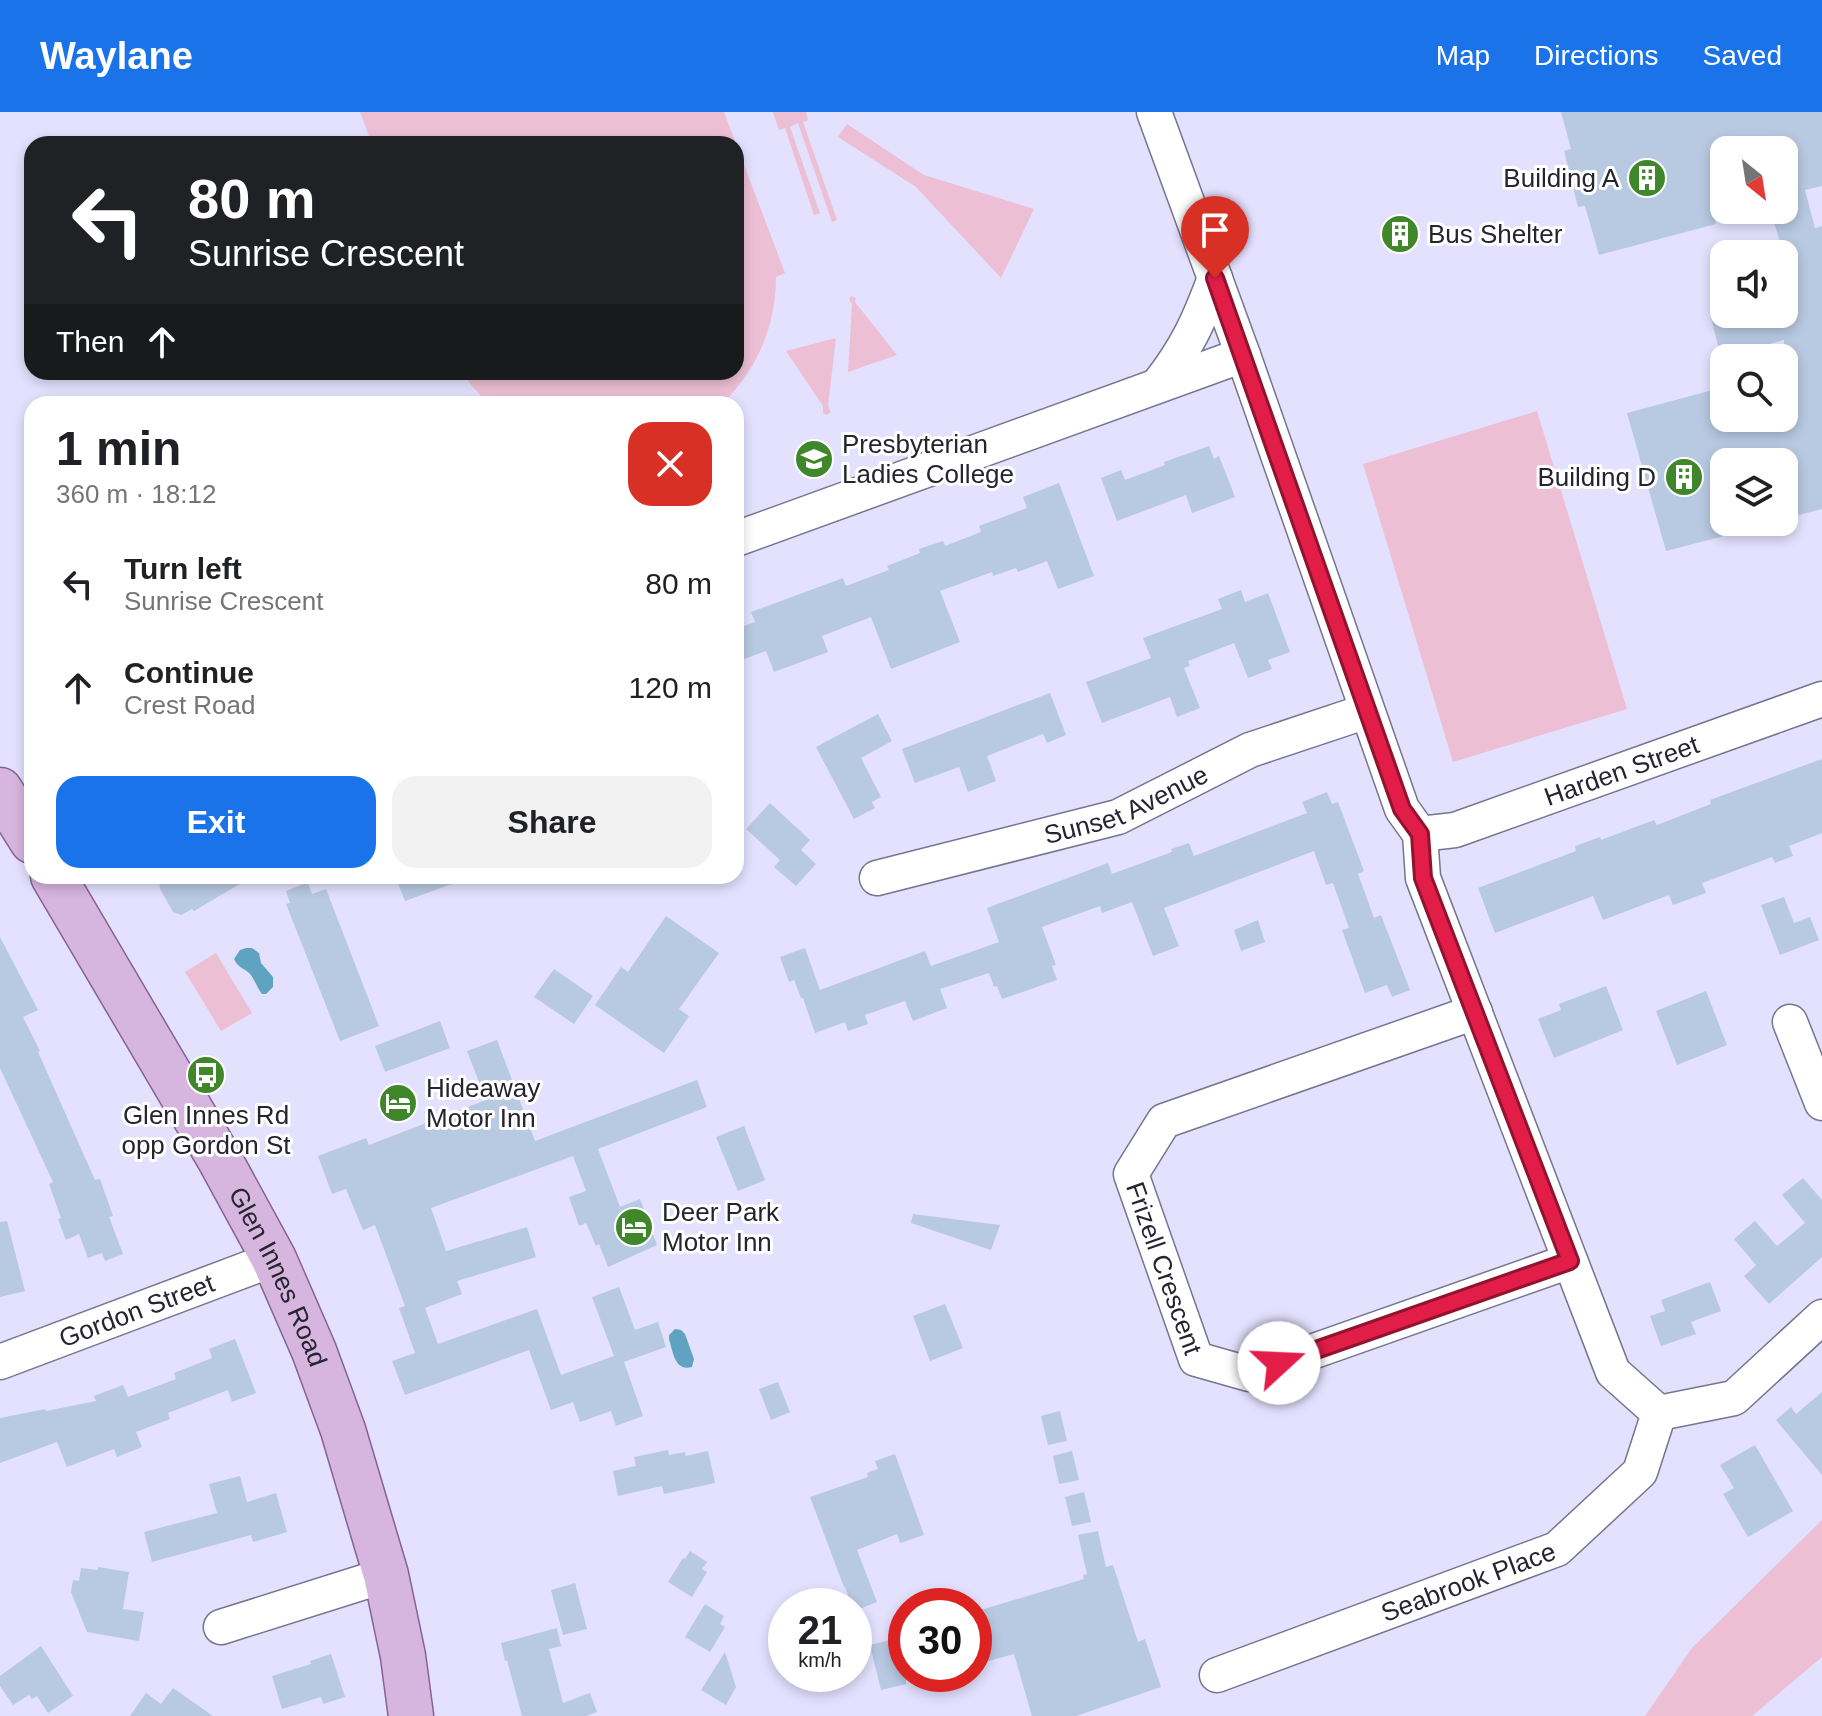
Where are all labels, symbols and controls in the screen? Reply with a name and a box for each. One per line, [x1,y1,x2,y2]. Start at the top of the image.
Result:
text: Waylane [40,35,193,77]
text: Map [1436,40,1490,71]
text: Directions [1534,40,1659,71]
text: Saved [1703,40,1782,71]
north arrow [1710,136,1798,224]
map controls [1710,136,1798,536]
building icon: Building A [1626,157,1668,199]
place label: Building A [1503,163,1620,193]
text: 80 m [188,167,316,230]
icon: left [56,168,160,272]
pin [1181,196,1249,278]
icon: arrive [1193,208,1237,252]
building icon: Bus Shelter [1379,213,1421,255]
place label: Bus Shelter [1428,219,1563,249]
text: Sunrise Crescent [188,233,464,274]
button: sound [1710,240,1798,328]
icon: ahead [140,320,184,364]
text: Then [56,325,124,358]
button: search [1710,344,1798,432]
text: 1 min [56,422,181,475]
button: close [628,422,712,506]
place label: Presbyterian Ladies College [842,429,1014,489]
school or university icon: Presbyterian Ladies College [793,438,835,480]
button: layers [1710,448,1798,536]
building icon: Building D [1663,456,1705,498]
place label: Building D [1537,462,1656,492]
text: 360 m · 18:12 [56,479,216,509]
text: Turn left [124,552,242,585]
icon: left [56,562,100,606]
text: 80 m [645,567,712,600]
text: Sunrise Crescent [124,586,323,616]
text: Continue [124,656,254,689]
icon: ahead [56,666,100,710]
text: 120 m [629,671,712,704]
text: Crest Road [124,690,256,720]
street label: Harden Street [1540,729,1704,812]
street label: Sunset Avenue [1041,759,1213,850]
button: Exit [56,776,376,868]
button: Share [392,776,712,868]
bus stop icon: Glen Innes Rd opp Gordon St [185,1054,227,1096]
place label: Hideaway Motor Inn [426,1073,540,1133]
hotel icon: Hideaway Motor Inn [377,1082,419,1124]
place label: Glen Innes Rd opp Gordon St [121,1100,291,1160]
street label: Frizell Crescent [1120,1178,1209,1359]
street label: Glen Innes Road [223,1182,333,1370]
place label: Deer Park Motor Inn [662,1197,780,1257]
hotel icon: Deer Park Motor Inn [613,1206,655,1248]
street label: Gordon Street [55,1268,219,1353]
position arrow [1237,1321,1321,1405]
street label: Seabrook Place [1377,1536,1560,1628]
speed limit sign: 30 [888,1588,992,1692]
text: 21 [798,1608,842,1652]
text: km/h [798,1649,842,1671]

